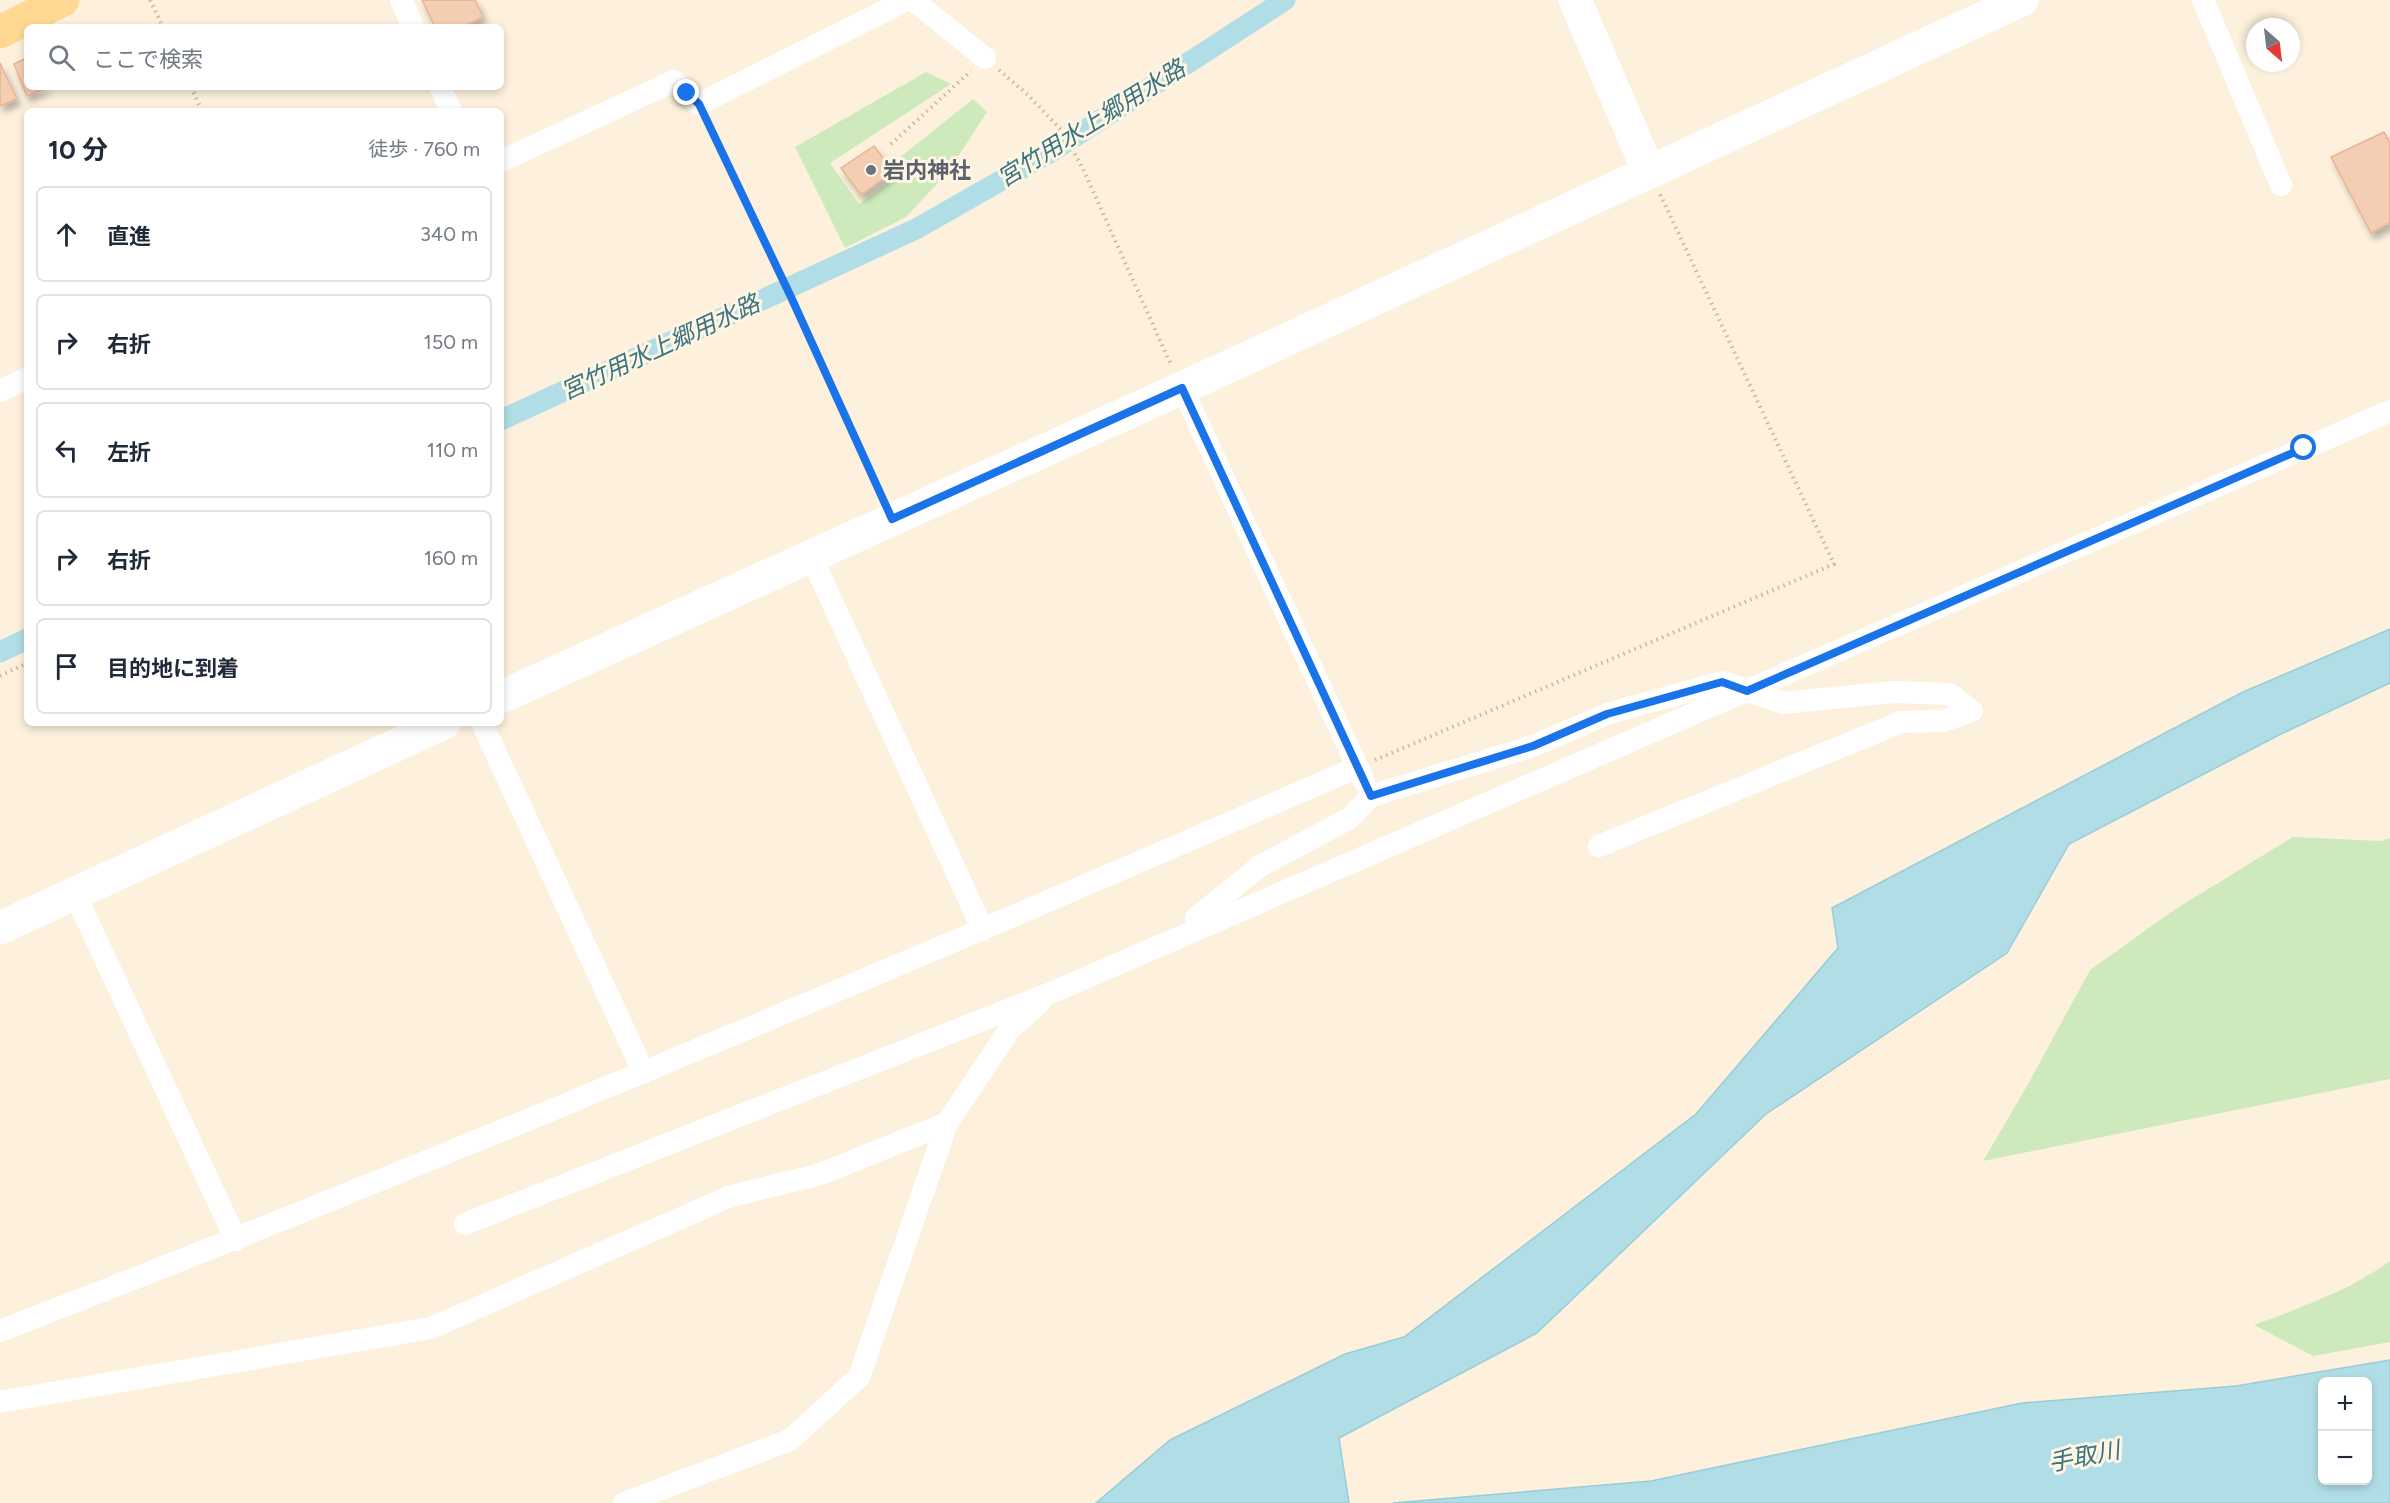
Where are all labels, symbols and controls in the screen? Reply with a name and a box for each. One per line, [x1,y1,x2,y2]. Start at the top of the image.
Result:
north arrow [2246,18,2300,72]
search box [24,24,504,90]
icon: search [45,41,78,74]
text: ここで検索 [93,46,203,73]
water label: 宮竹用水上郷用水路 [992,52,1192,193]
route end [673,79,699,105]
text: 10 分 [48,134,108,166]
text: 徒歩 · 760 m [368,137,480,161]
place label: 岩内神社 [883,157,971,184]
marker: 岩内神社 [864,163,878,177]
icon: ahead [50,218,83,251]
text: 340 m [420,222,478,246]
text: 直進 [107,223,151,250]
water label: 宮竹用水上郷用水路 [556,287,766,406]
icon: right [50,326,83,359]
text: 150 m [423,330,478,354]
text: 右折 [107,331,151,358]
icon: left [50,434,83,467]
route start [2290,434,2316,460]
text: 110 m [427,438,478,462]
text: 左折 [107,439,151,466]
icon: right [50,542,83,575]
text: 160 m [424,546,478,570]
text: 右折 [107,547,151,574]
icon: arrive [50,650,83,683]
text: 目的地に到着 [107,655,239,682]
map controls [2318,1377,2372,1485]
button: + [2318,1377,2372,1431]
button: − [2318,1431,2372,1485]
water label: 手取川 [2046,1434,2125,1477]

